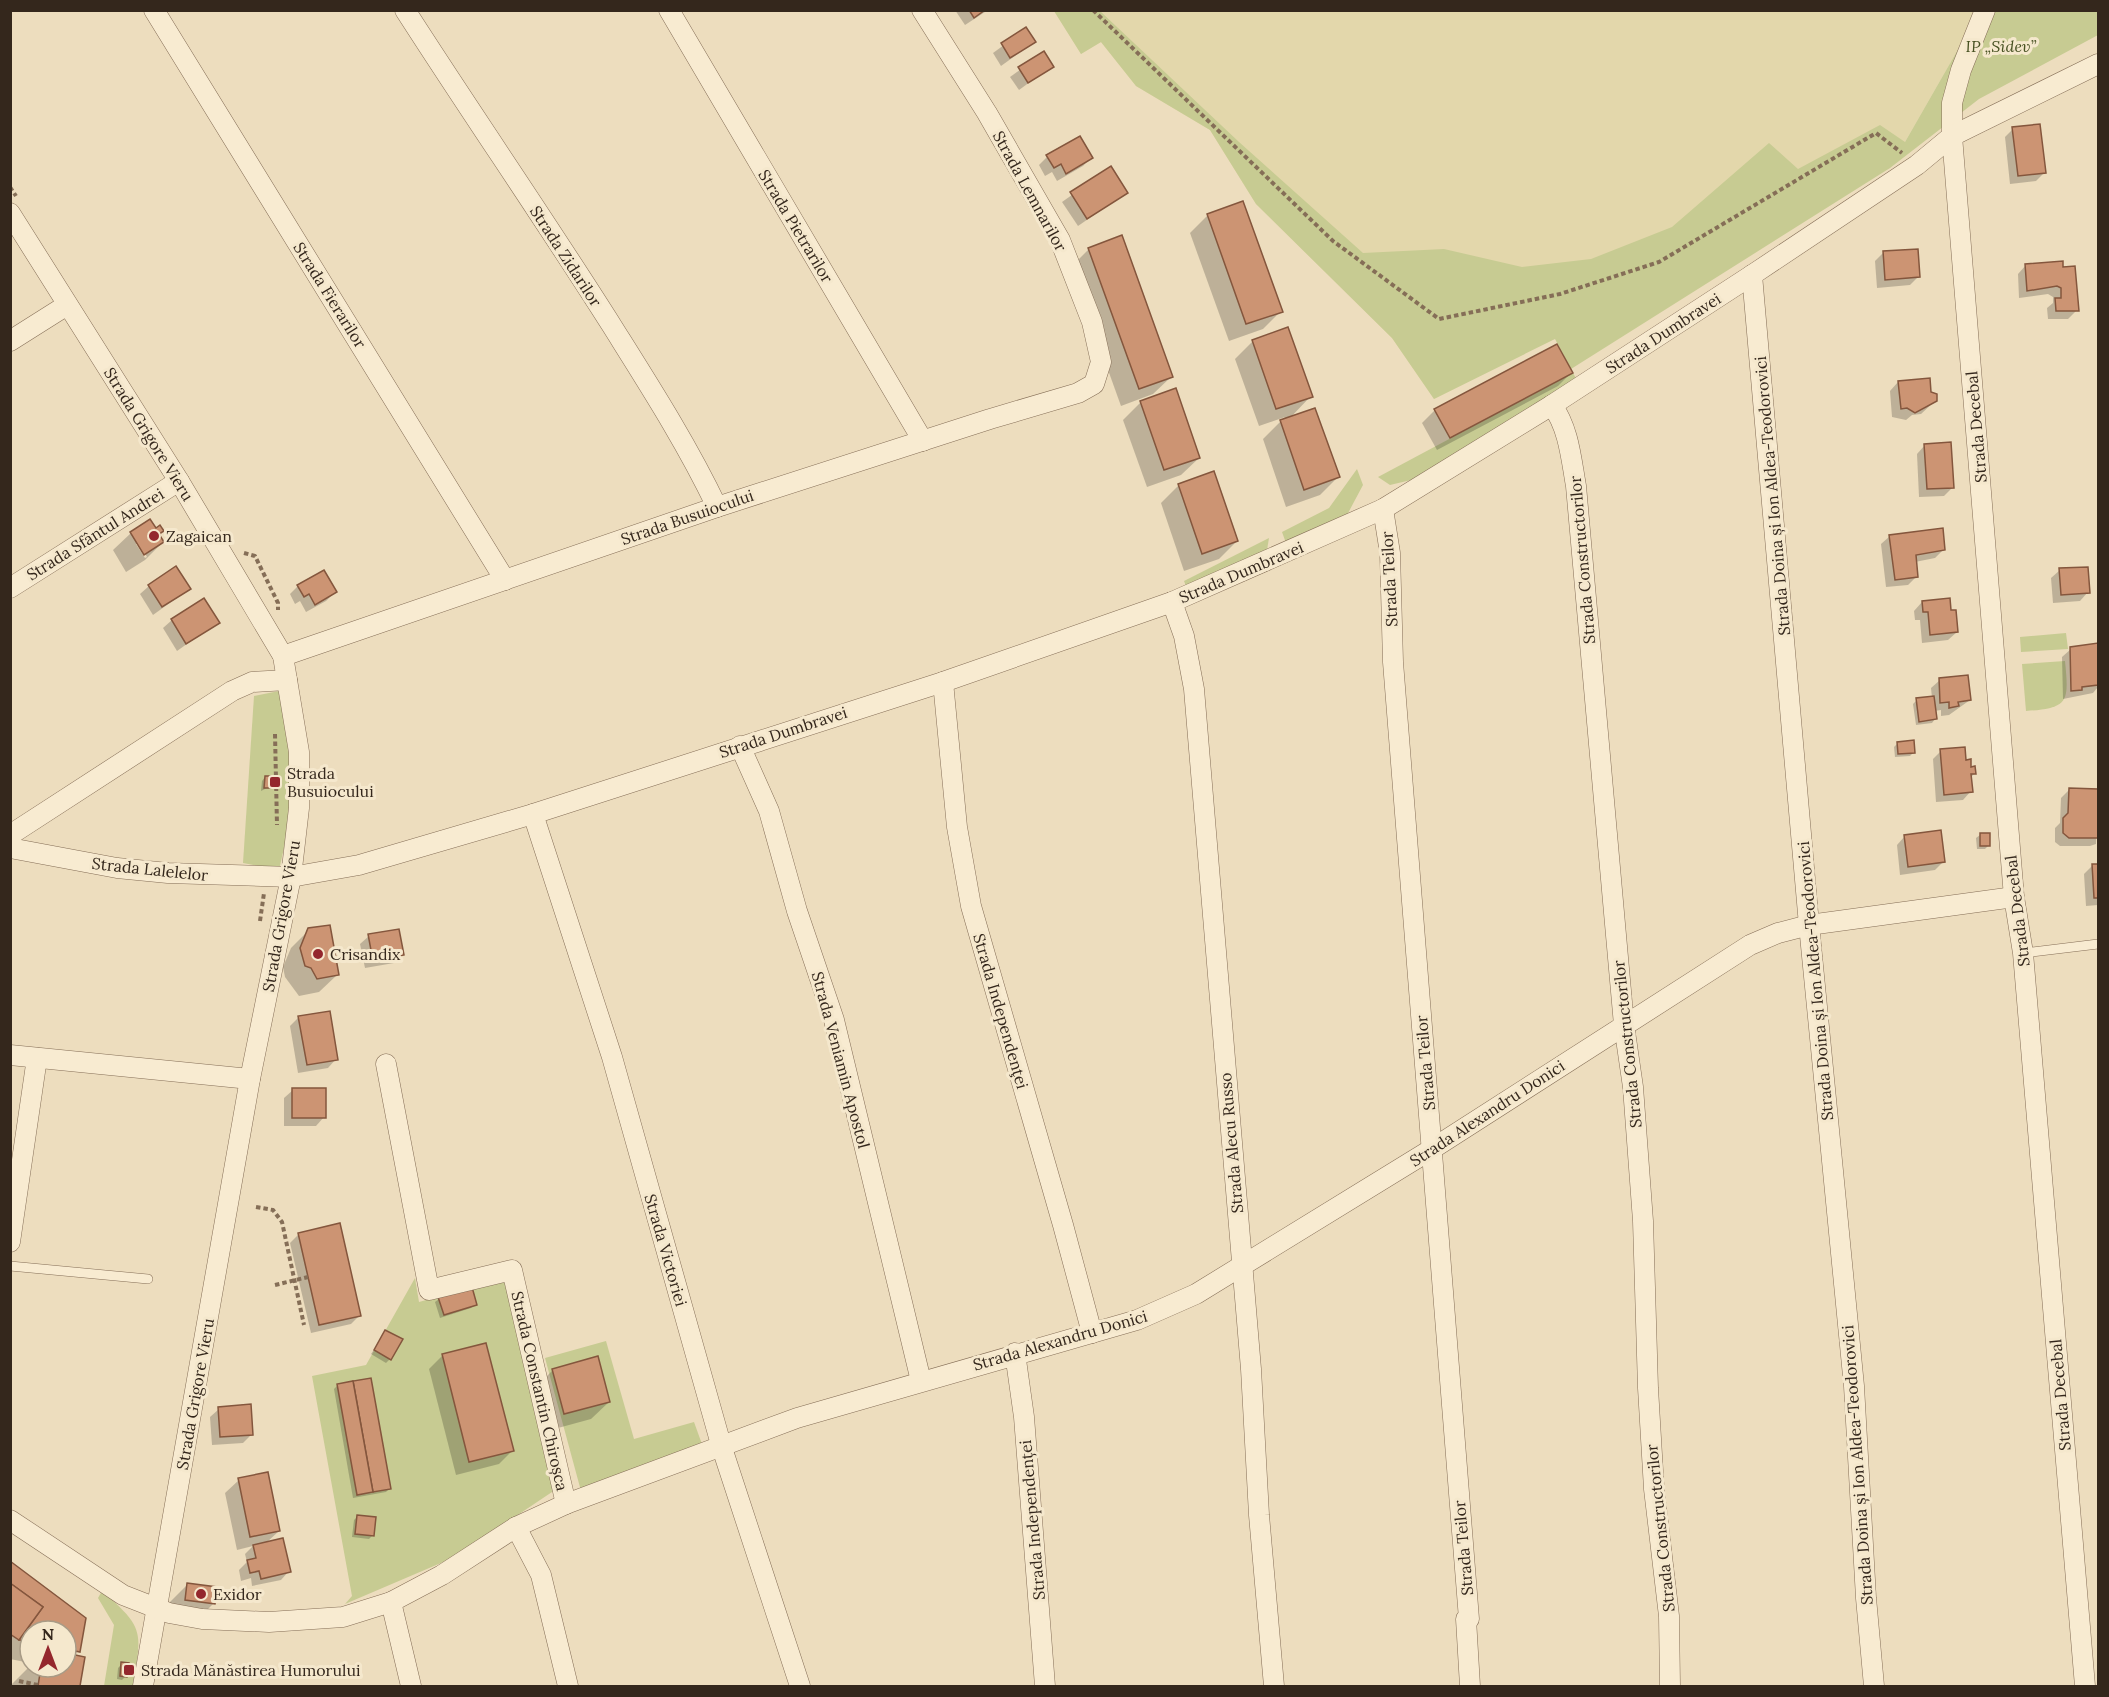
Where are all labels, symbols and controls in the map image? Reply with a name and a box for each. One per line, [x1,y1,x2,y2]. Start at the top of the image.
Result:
park label: IP „Sidev” [1966,36,2036,56]
street label: Strada Lemnarilor [989,127,1071,255]
street label: Strada Pietrarilor [754,166,838,286]
street label: Strada Zidarilor [526,202,606,310]
street label: Strada Fierarilor [289,238,371,352]
street label: Strada Dumbravei [1602,288,1724,378]
street label: Strada Doina și Ion Aldea-Teodorovici [1750,356,1794,636]
street label: Strada Grigore Vieru [100,364,198,505]
street label: Strada Decebal [1961,370,1991,484]
street label: Strada Constructorilor [1565,475,1599,645]
street label: Strada Sfântul Andrei [23,484,167,584]
street label: Strada Busuiocului [618,485,756,549]
place label: Zagaican [166,526,232,546]
marker: Zagaican [147,529,161,543]
street label: Strada Teilor [1377,531,1401,627]
street label: Strada Dumbravei [1176,537,1306,607]
street label: Strada Dumbravei [716,702,850,762]
place label: Strada Busuiocului [287,763,374,801]
marker: Strada Busuiocului [268,775,282,789]
street label: Strada Grigore Vieru [258,838,304,993]
street label: Strada Doina și Ion Aldea-Teodorovici [1793,841,1837,1121]
street label: Strada Lalelelor [91,853,209,885]
street label: Strada Decebal [2000,854,2034,968]
street label: Strada Independenţei [969,931,1033,1091]
place label: Crisandix [330,944,401,964]
marker: Crisandix [311,947,325,961]
street label: Strada Constructorilor [1608,959,1646,1129]
street label: Strada Veniamin Apostol [808,969,874,1151]
street label: Strada Teilor [1411,1014,1439,1111]
street label: Strada Alexandru Donici [1406,1055,1568,1171]
street label: Strada Alecu Russo [1215,1072,1247,1214]
street label: Strada Victoriei [640,1192,692,1308]
street label: Strada Constantin Chiroșca [507,1289,573,1493]
street label: Strada Alexandru Donici [971,1306,1149,1374]
street label: Strada Grigore Vieru [172,1316,218,1471]
street label: Strada Doina și Ion Aldea-Teodorovici [1837,1324,1877,1606]
street label: Strada Decebal [2045,1338,2075,1452]
street label: Strada Independenței [1015,1439,1049,1601]
street label: Strada Constructorilor [1641,1443,1679,1613]
street label: Strada Teilor [1449,1499,1477,1596]
place label: Exidor [213,1584,262,1604]
marker: Exidor [194,1587,208,1601]
north arrow [18,1619,78,1679]
text: N [42,1624,54,1644]
place label: Strada Mănăstirea Humorului [141,1660,361,1680]
marker: Strada Mănăstirea Humorului [122,1663,136,1677]

